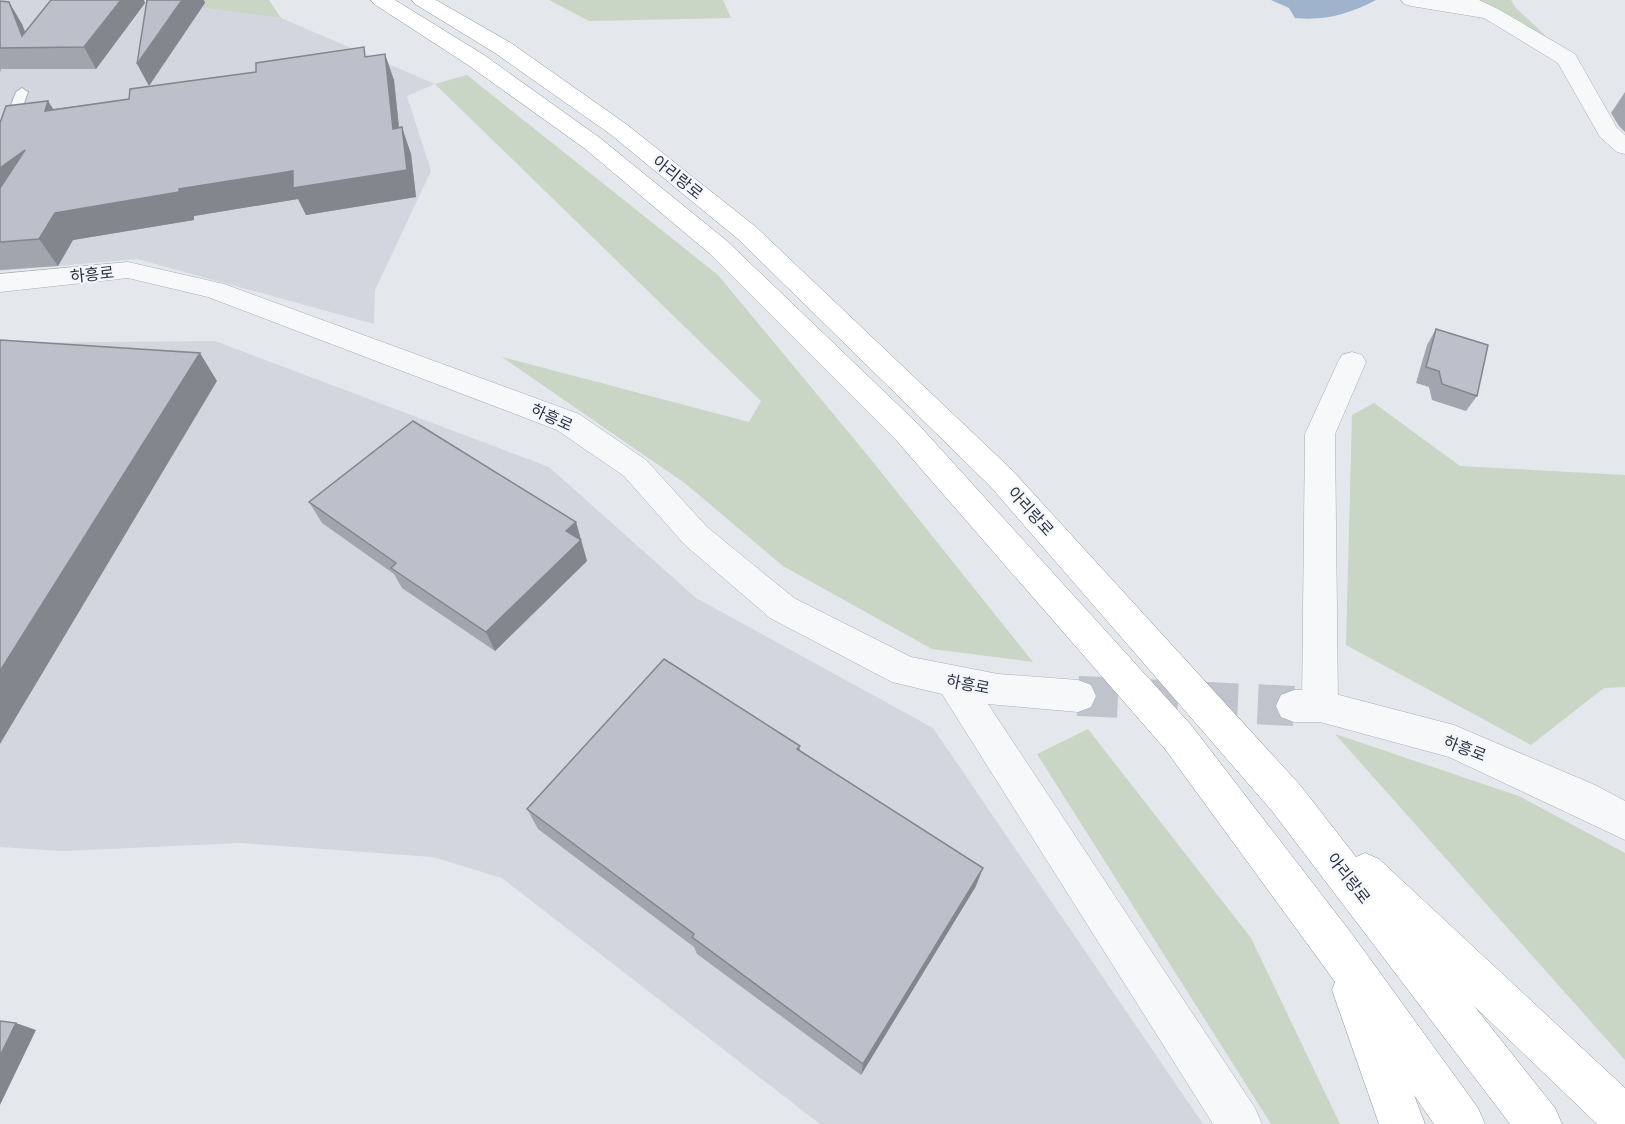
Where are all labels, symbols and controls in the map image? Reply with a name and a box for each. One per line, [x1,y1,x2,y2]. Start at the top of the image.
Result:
street label: 아리랑로 [648,151,707,205]
street label: 하흥로 [69,262,115,288]
street label: 하흥로 [527,399,576,437]
street label: 아리랑로 [1002,482,1058,541]
street label: 하흥로 [944,670,992,700]
street label: 하흥로 [1440,731,1489,767]
street label: 아리랑로 [1321,849,1375,909]

